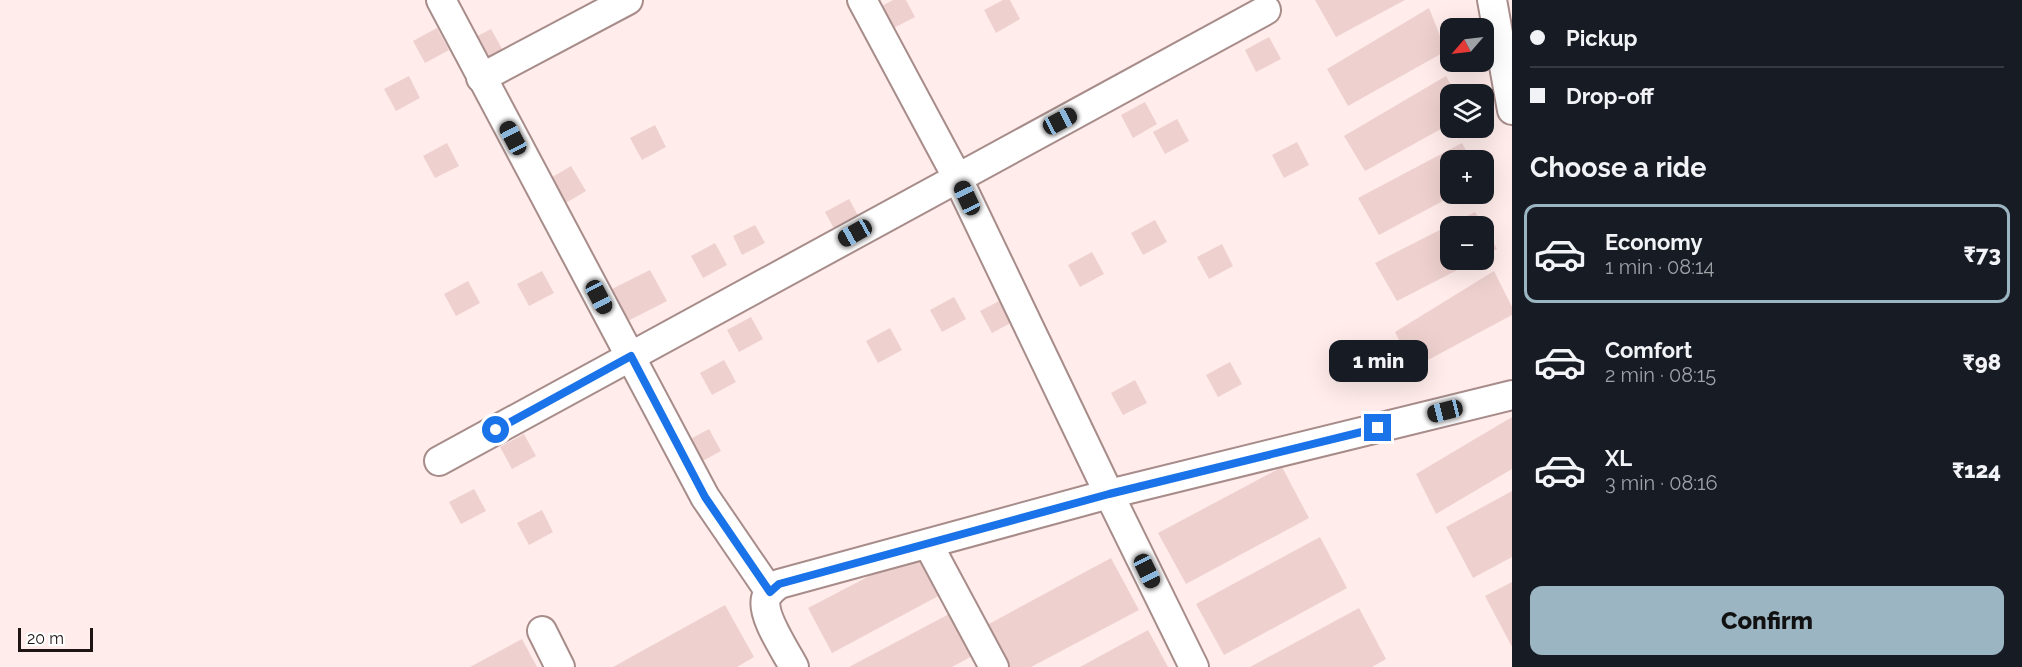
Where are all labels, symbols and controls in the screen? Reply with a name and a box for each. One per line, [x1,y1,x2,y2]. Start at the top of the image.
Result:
north arrow [1440,18,1494,72]
map controls [1440,18,1494,270]
text: Pickup [1566,25,1638,51]
text: Drop-off [1566,83,1654,109]
button: layers [1440,84,1494,138]
car [1040,105,1080,137]
car [497,118,529,158]
button: + [1440,150,1494,204]
text: Choose a ride [1530,152,1706,183]
car [951,178,983,218]
car [835,216,875,250]
button: − [1440,216,1494,270]
icon: car [1533,227,1587,281]
text: Economy [1605,229,1703,255]
text: ₹73 [1964,241,2001,267]
text: 1 min · 08:14 [1605,255,1714,279]
car [583,277,615,317]
icon: car [1533,335,1587,389]
text: Comfort [1605,337,1692,363]
callout: 1 min [1328,341,1428,383]
text: 1 min [1353,349,1404,373]
text: ₹98 [1962,349,2001,375]
text: 2 min · 08:15 [1605,363,1716,387]
car [1425,398,1465,424]
route end [1364,414,1391,441]
route start [482,416,509,443]
icon: car [1533,443,1587,497]
text: XL [1605,445,1632,471]
text: ₹124 [1952,457,2001,483]
text: 3 min · 08:16 [1605,471,1718,495]
car [1131,551,1163,591]
button: Confirm [1530,586,2004,655]
scale bar [18,625,93,652]
text: 20 m [27,629,64,648]

